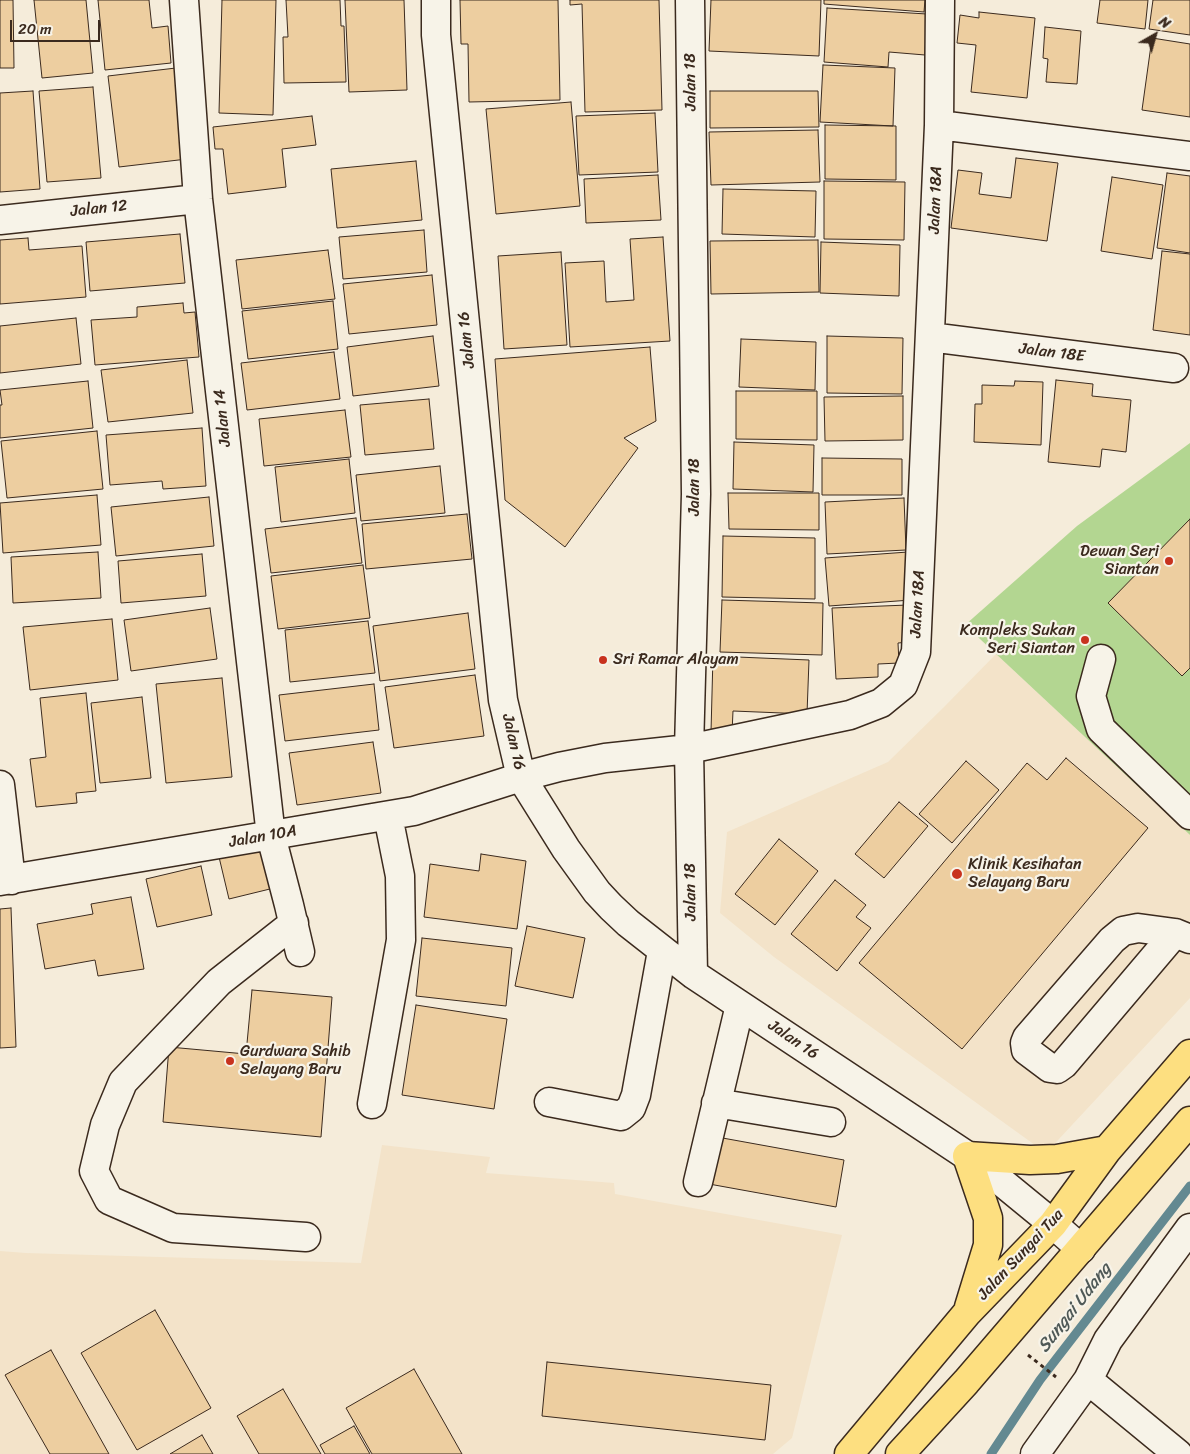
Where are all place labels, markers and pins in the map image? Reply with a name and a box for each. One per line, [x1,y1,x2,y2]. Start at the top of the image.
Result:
place label: Dewan Seri Siantan [1080,542,1159,580]
marker: Dewan Seri Siantan [1163,555,1175,567]
place label: Kompleks Sukan Seri Siantan [960,621,1075,659]
marker: Kompleks Sukan Seri Siantan [1079,634,1091,646]
place label: Sri Ramar Alayam [613,650,739,670]
marker: Sri Ramar Alayam [597,654,609,666]
place label: Klinik Kesihatan Selayang Baru [968,855,1082,893]
marker: Klinik Kesihatan Selayang Baru [950,867,964,881]
place label: Gurdwara Sahib Selayang Baru [240,1042,351,1080]
marker: Gurdwara Sahib Selayang Baru [224,1055,236,1067]

